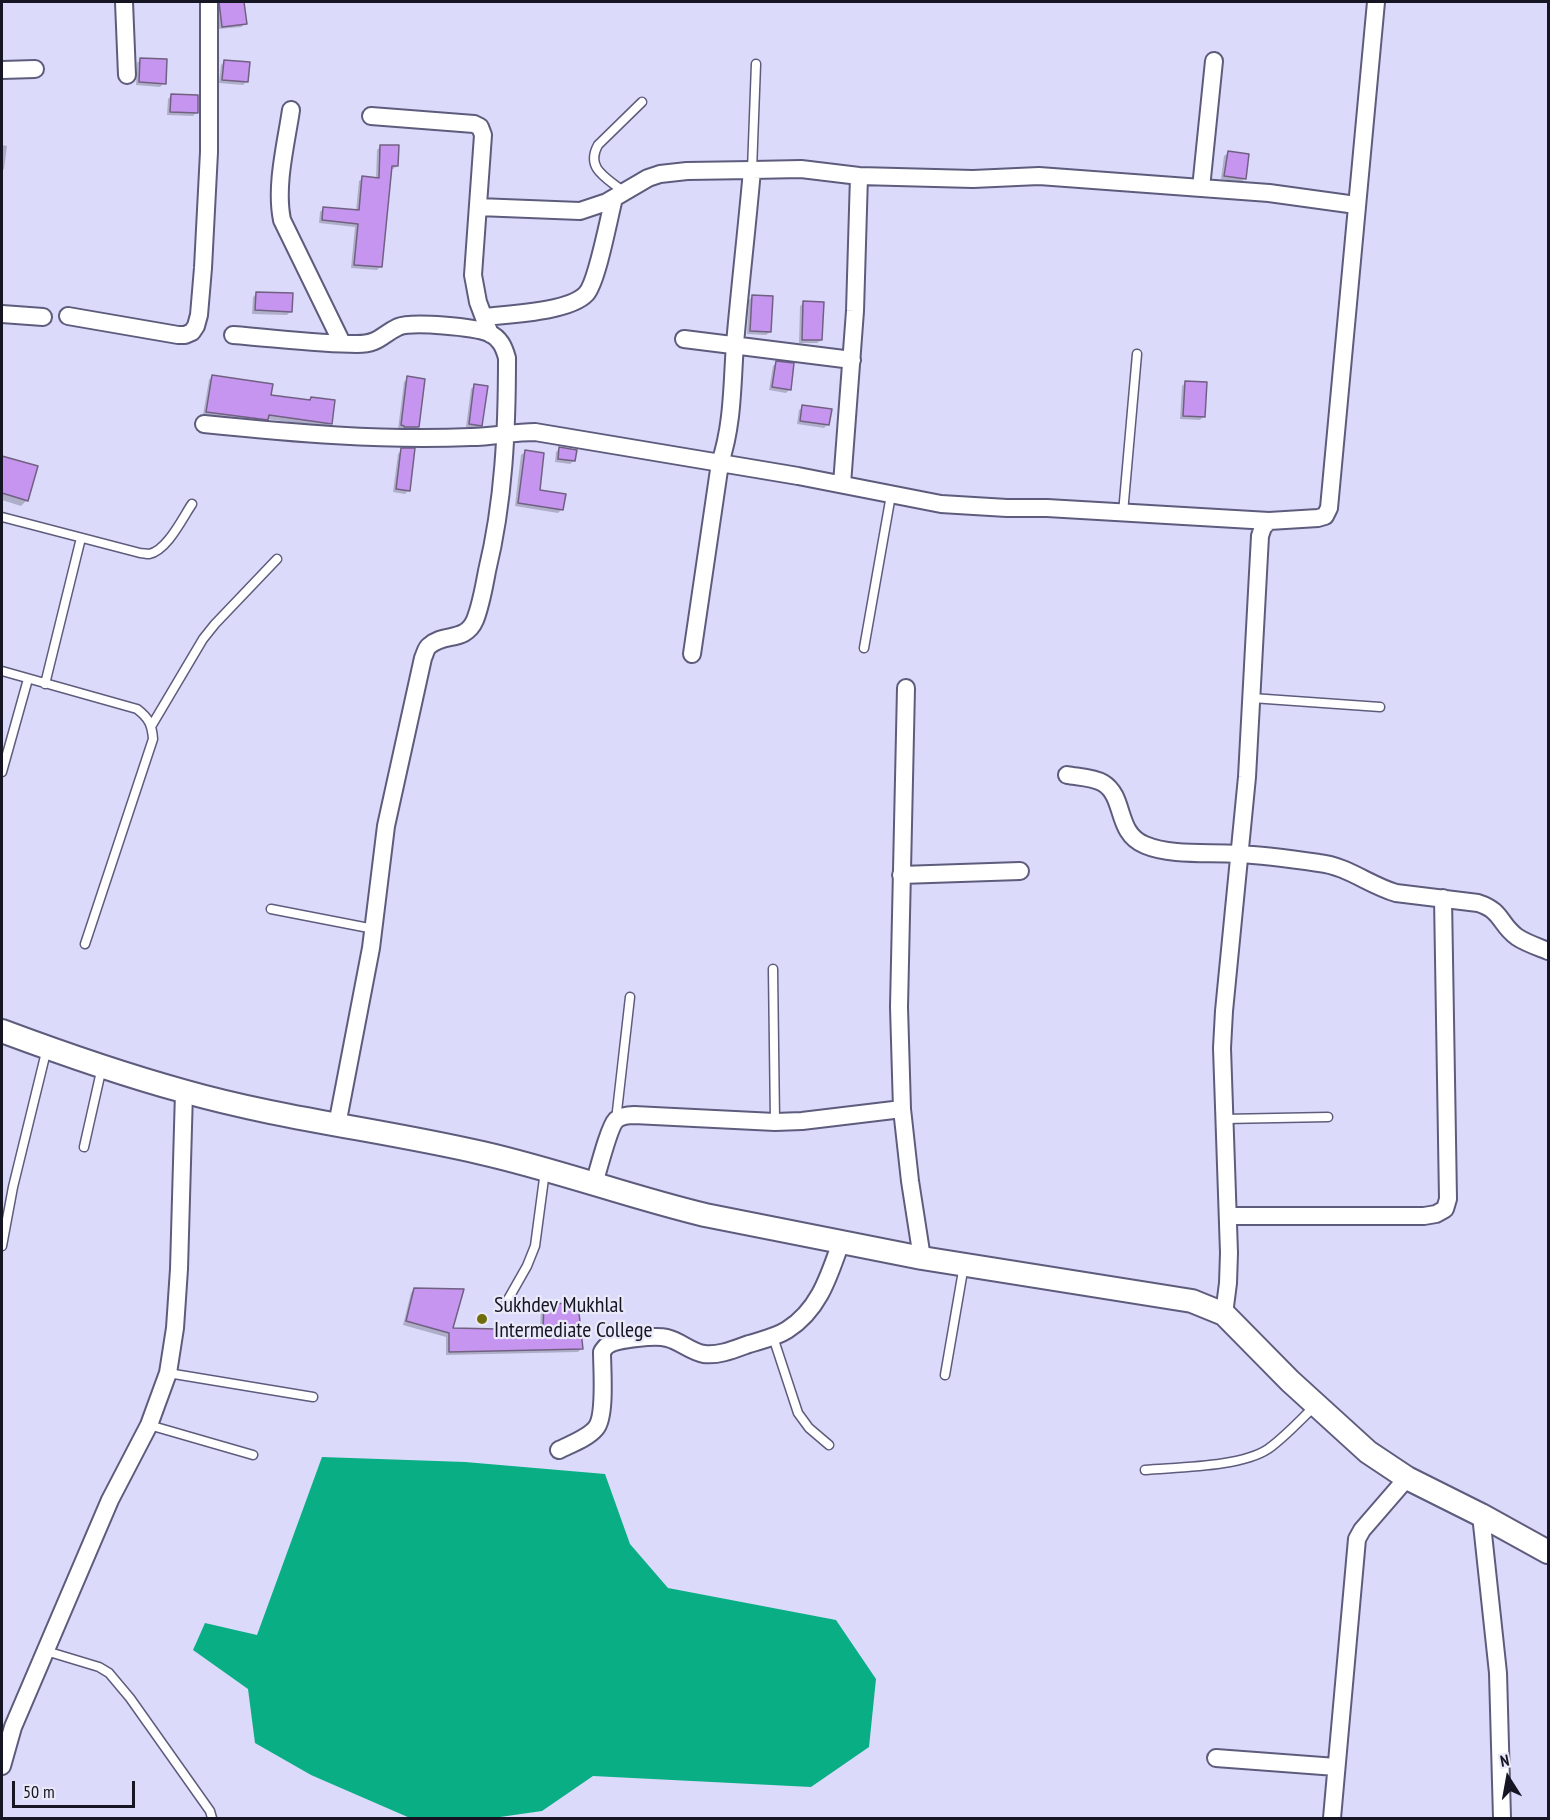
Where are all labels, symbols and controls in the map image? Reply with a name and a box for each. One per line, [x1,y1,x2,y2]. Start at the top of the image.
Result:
place label: Sukhdev Mukhlal Intermediate College [494,1293,653,1344]
marker: Sukhdev Mukhlal Intermediate College [475,1312,489,1326]
north arrow [1478,1748,1538,1808]
text: N [1498,1750,1511,1771]
scale bar [15,1769,138,1807]
text: 50 m [23,1780,55,1803]

